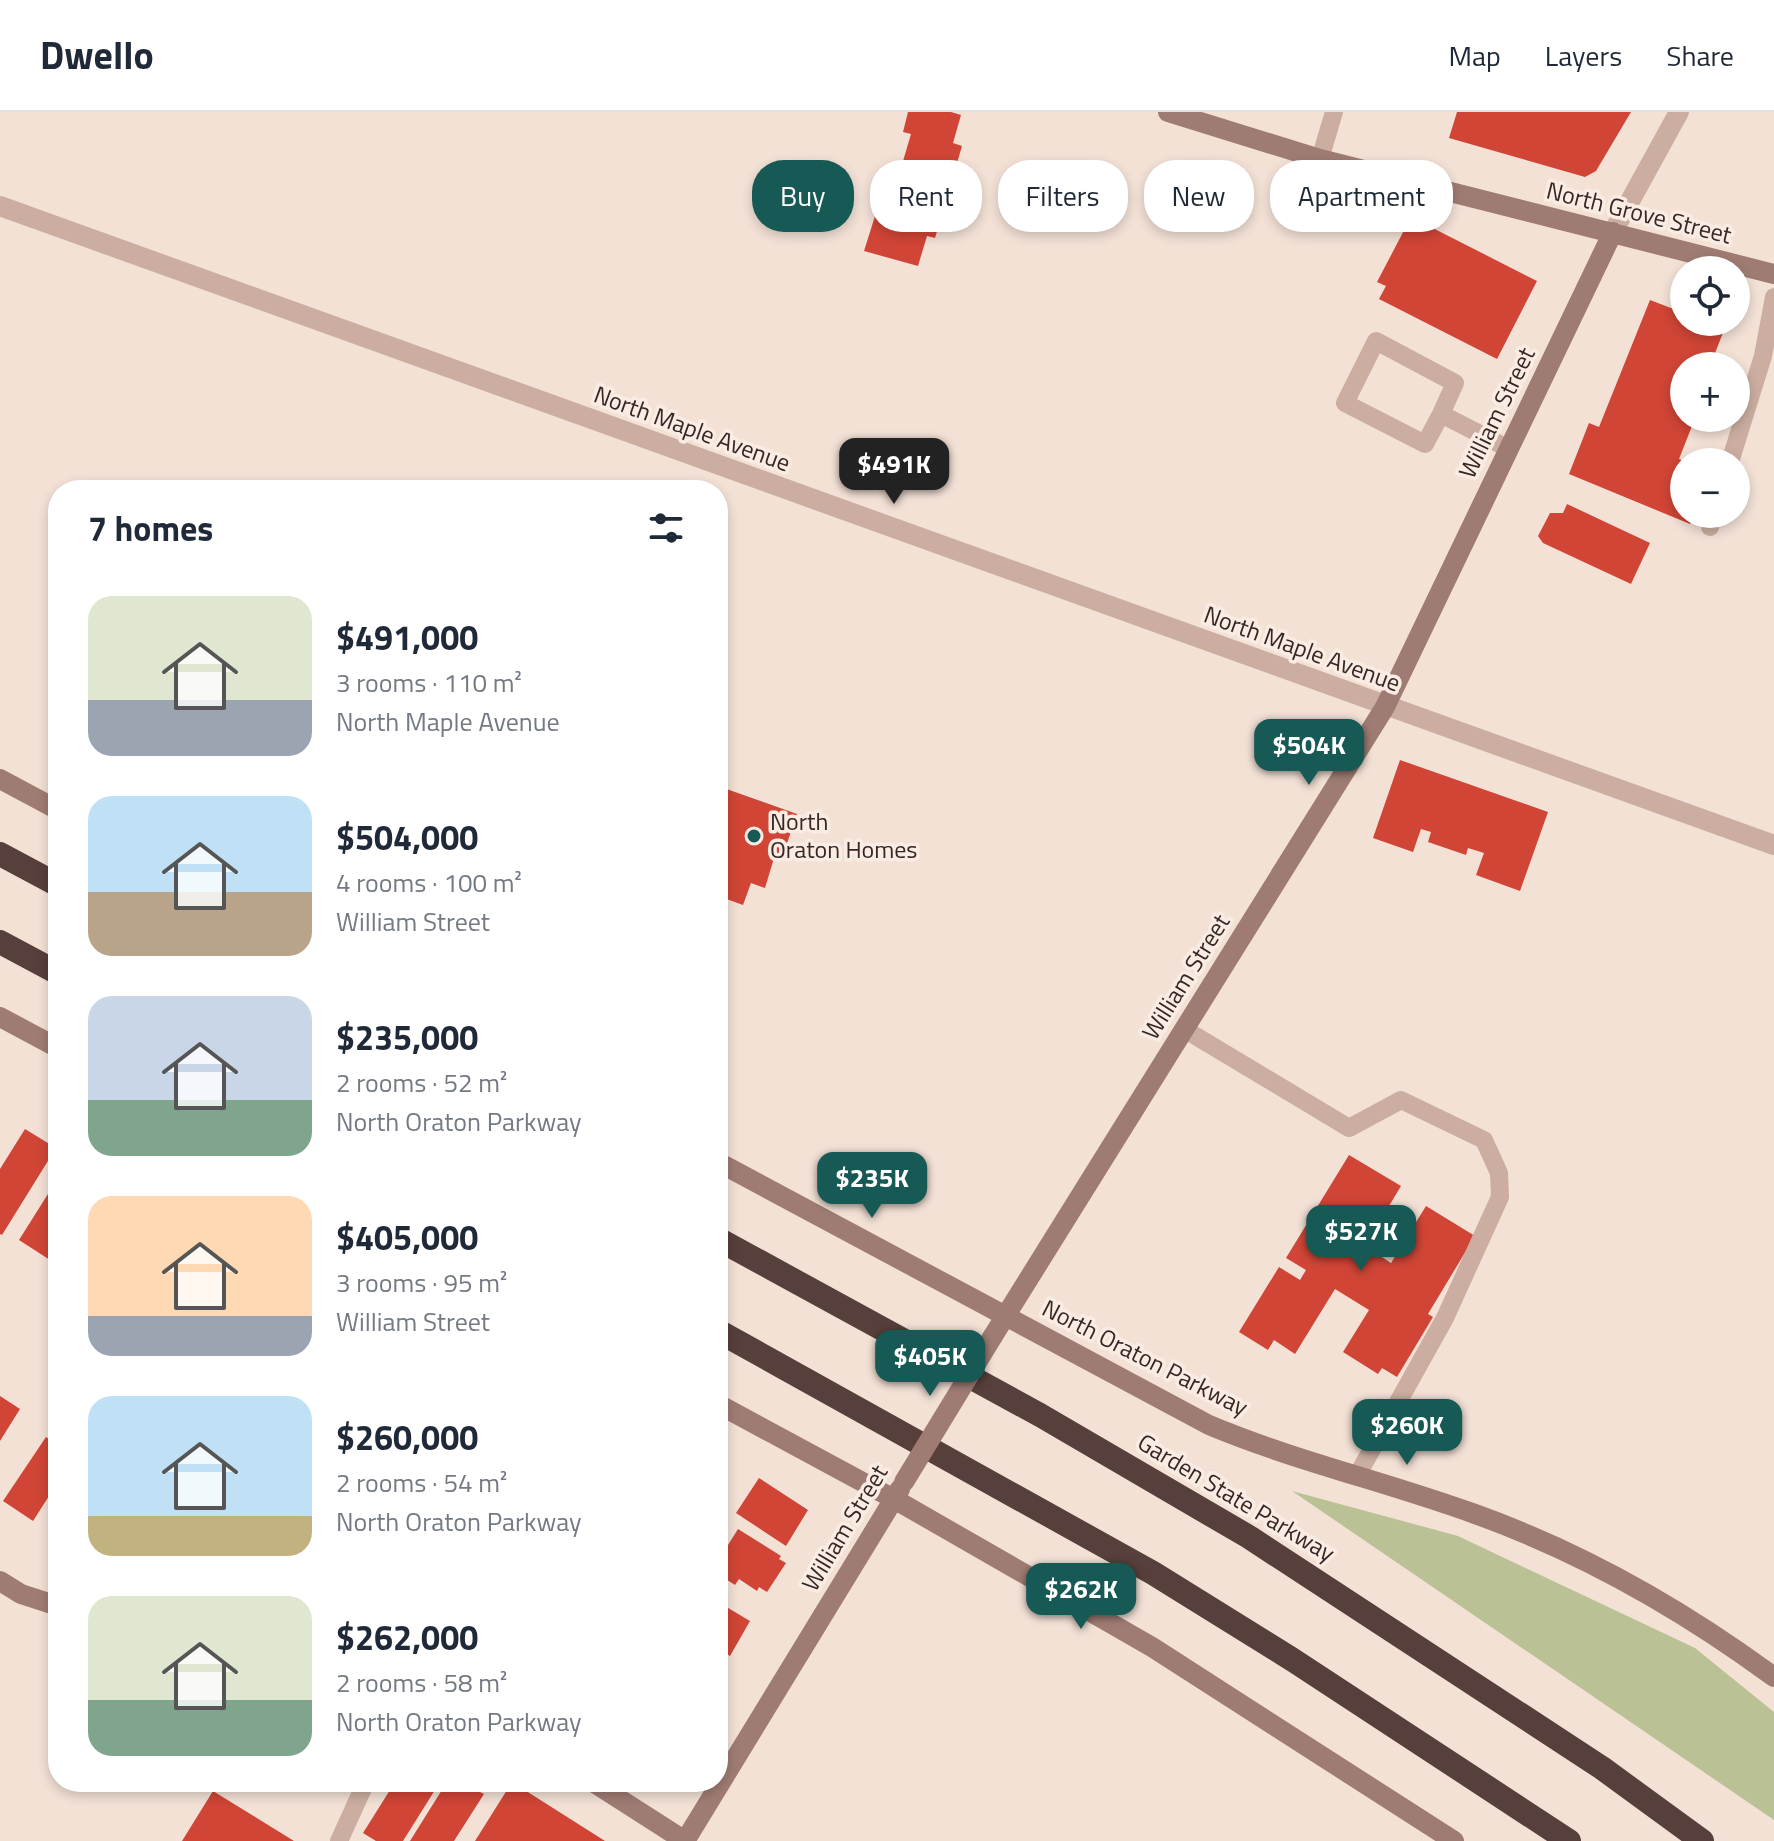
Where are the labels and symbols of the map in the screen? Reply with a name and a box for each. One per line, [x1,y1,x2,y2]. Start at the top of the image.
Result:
street label: North Grove Street [1543,172,1736,253]
street label: William Street [1449,340,1544,484]
street label: North Maple Avenue [589,376,796,480]
pin: $491K [838,438,950,506]
street label: North Maple Avenue [1199,596,1406,700]
pin: $504K [1253,719,1365,787]
place label: North Oraton Homes [770,803,918,867]
marker: North Oraton Homes [745,827,763,845]
street label: William Street [1132,906,1238,1046]
pin: $235K [816,1152,928,1220]
pin: $527K [1305,1205,1417,1273]
street label: North Oraton Parkway [1036,1290,1255,1425]
pin: $405K [874,1330,986,1398]
pin: $260K [1351,1399,1463,1467]
street label: Garden State Parkway [1131,1424,1342,1571]
street label: William Street [792,1457,896,1598]
pin: $262K [1025,1563,1137,1631]

